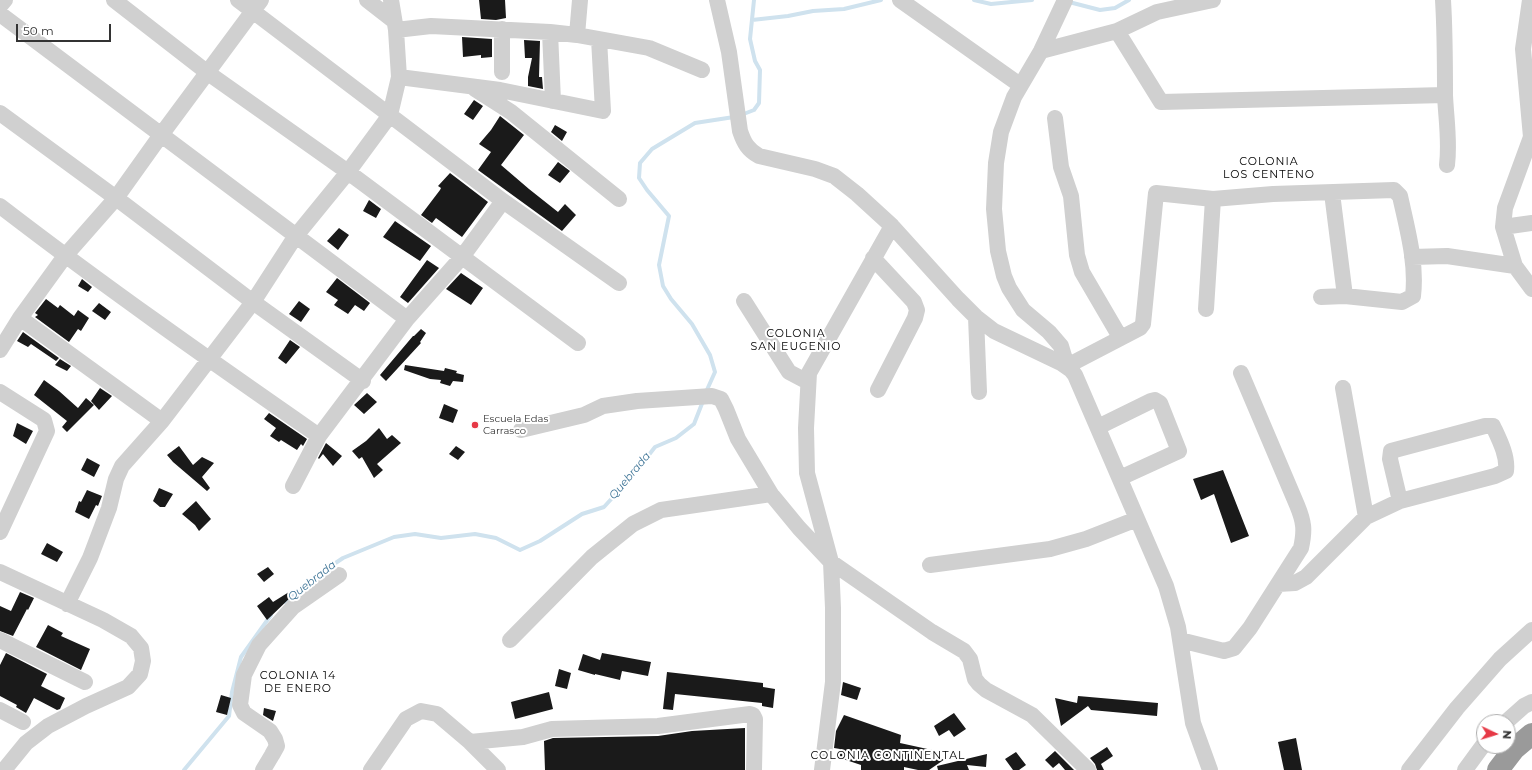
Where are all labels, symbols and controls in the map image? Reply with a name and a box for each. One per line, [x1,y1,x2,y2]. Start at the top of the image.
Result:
scale bar [18,16,113,42]
text: 50 m [23,23,54,38]
district label: COLONIA LOS CENTENO [1223,155,1315,181]
district label: COLONIA SAN EUGENIO [751,327,841,353]
place label: Escuela Edas Carrasco [483,413,548,436]
marker: Escuela Edas Carrasco [470,420,480,430]
water label: Quebrada [607,450,653,502]
water label: Quebrada [285,558,339,604]
district label: COLONIA 14 DE ENERO [260,669,336,695]
north arrow [1476,714,1516,754]
text: N [1500,730,1514,740]
district label: COLONIA CONTINENTAL [811,749,965,763]

